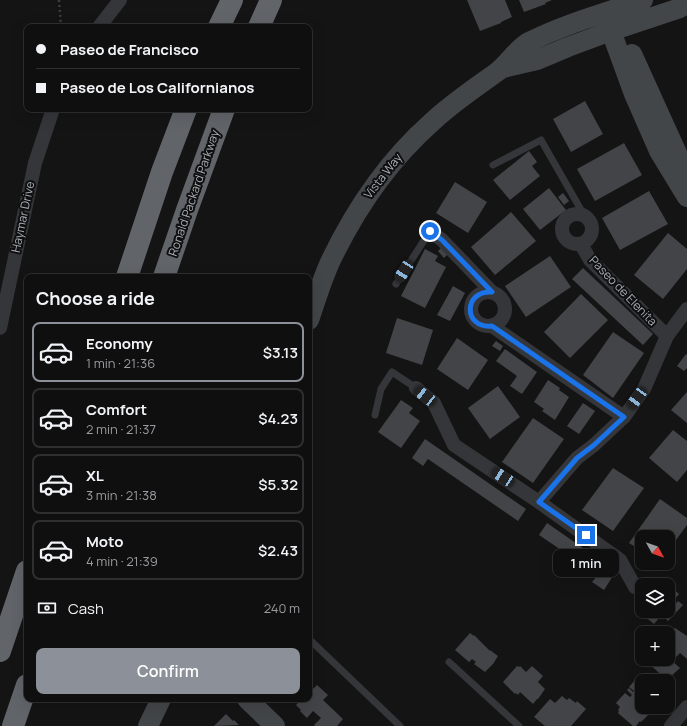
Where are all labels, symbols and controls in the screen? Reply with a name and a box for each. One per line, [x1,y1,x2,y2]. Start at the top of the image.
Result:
text: Paseo de Francisco [60,39,199,60]
text: Paseo de Los Californianos [60,77,254,98]
street label: Ronald Packard Parkway [164,127,223,258]
street label: Vista Way [359,149,406,202]
street label: Haymar Drive [7,180,38,254]
route start [421,222,439,240]
street label: Paseo de Elenita [586,252,661,329]
car [392,258,416,284]
text: Choose a ride [36,286,155,310]
text: Economy [86,333,153,354]
icon: car [38,334,74,370]
text: $3.13 [263,342,298,363]
text: 1 min · 21:36 [86,354,155,372]
car [412,384,438,408]
car [625,385,649,411]
text: Comfort [86,399,147,420]
icon: car [38,400,74,436]
text: $4.23 [258,408,298,429]
text: 2 min · 21:37 [86,420,156,438]
text: XL [86,465,104,486]
car [490,465,516,489]
icon: car [38,466,74,502]
text: $5.32 [258,474,298,495]
text: 3 min · 21:38 [86,486,157,504]
route end [577,526,595,544]
north arrow [635,530,675,570]
map controls [635,530,675,714]
text: Moto [86,531,123,552]
icon: car [38,532,74,568]
text: $2.43 [258,540,298,561]
callout: 1 min [553,549,619,577]
text: 4 min · 21:39 [86,552,158,570]
text: 1 min [571,554,602,572]
button: layers [635,578,675,618]
icon: cash [36,597,58,619]
text: Cash [68,598,104,619]
text: 240 m [264,599,300,617]
button: + [635,626,675,666]
button: Confirm [36,648,300,694]
button: − [635,674,675,714]

